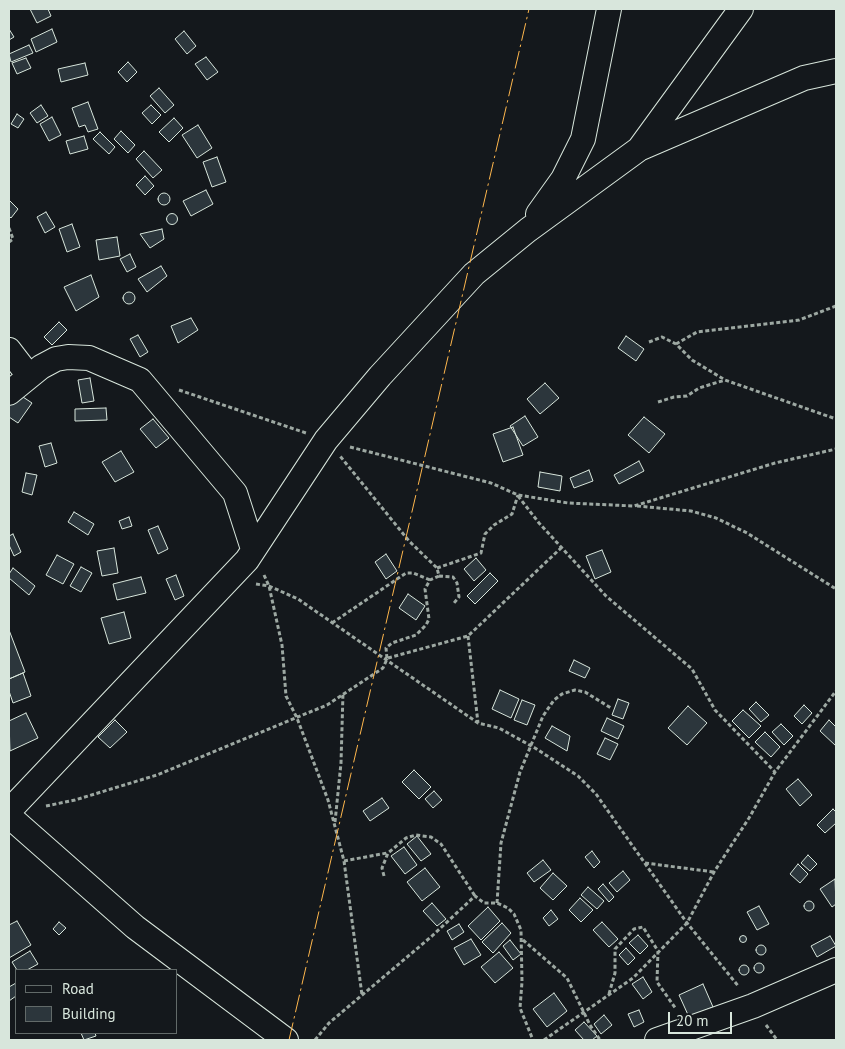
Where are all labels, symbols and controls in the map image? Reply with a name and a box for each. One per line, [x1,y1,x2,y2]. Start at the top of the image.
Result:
legend [15,969,178,1034]
text: Road [62,979,94,998]
scale bar [670,1002,734,1034]
text: Building [62,1004,116,1023]
text: 20 m [676,1011,709,1030]

